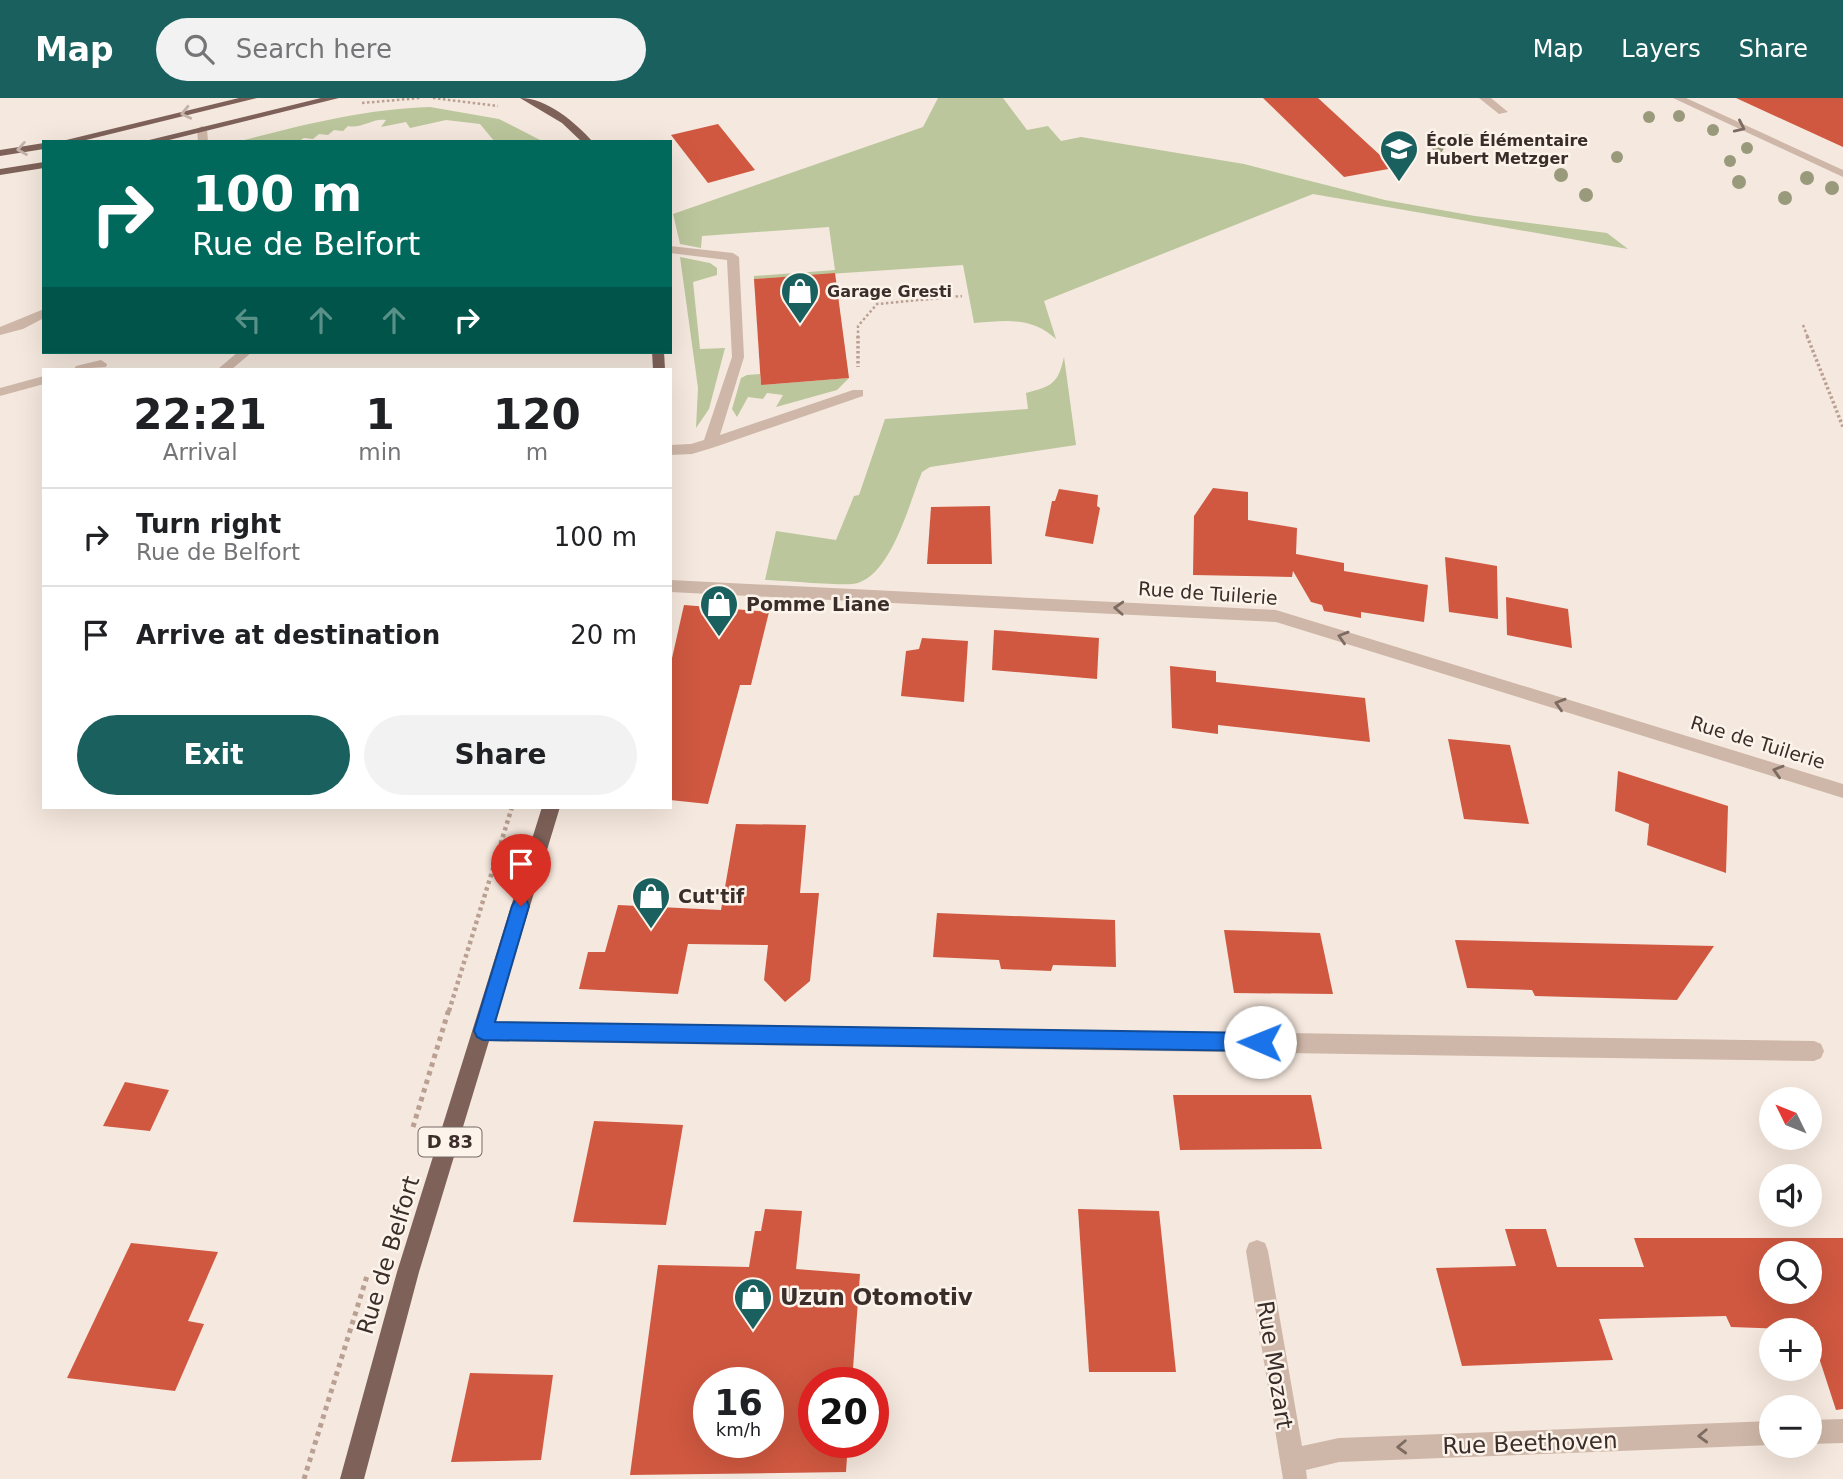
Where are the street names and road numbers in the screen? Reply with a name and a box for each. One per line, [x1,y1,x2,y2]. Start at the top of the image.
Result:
street label: Rue de Tuilerie [1138,577,1278,609]
street label: Rue de Tuilerie [1688,711,1828,773]
road number: D 83 [419,1128,482,1156]
street label: Rue de Belfort [352,1173,424,1337]
street label: Rue Mozart [1252,1299,1298,1431]
street label: Rue Beethoven [1442,1427,1618,1459]

